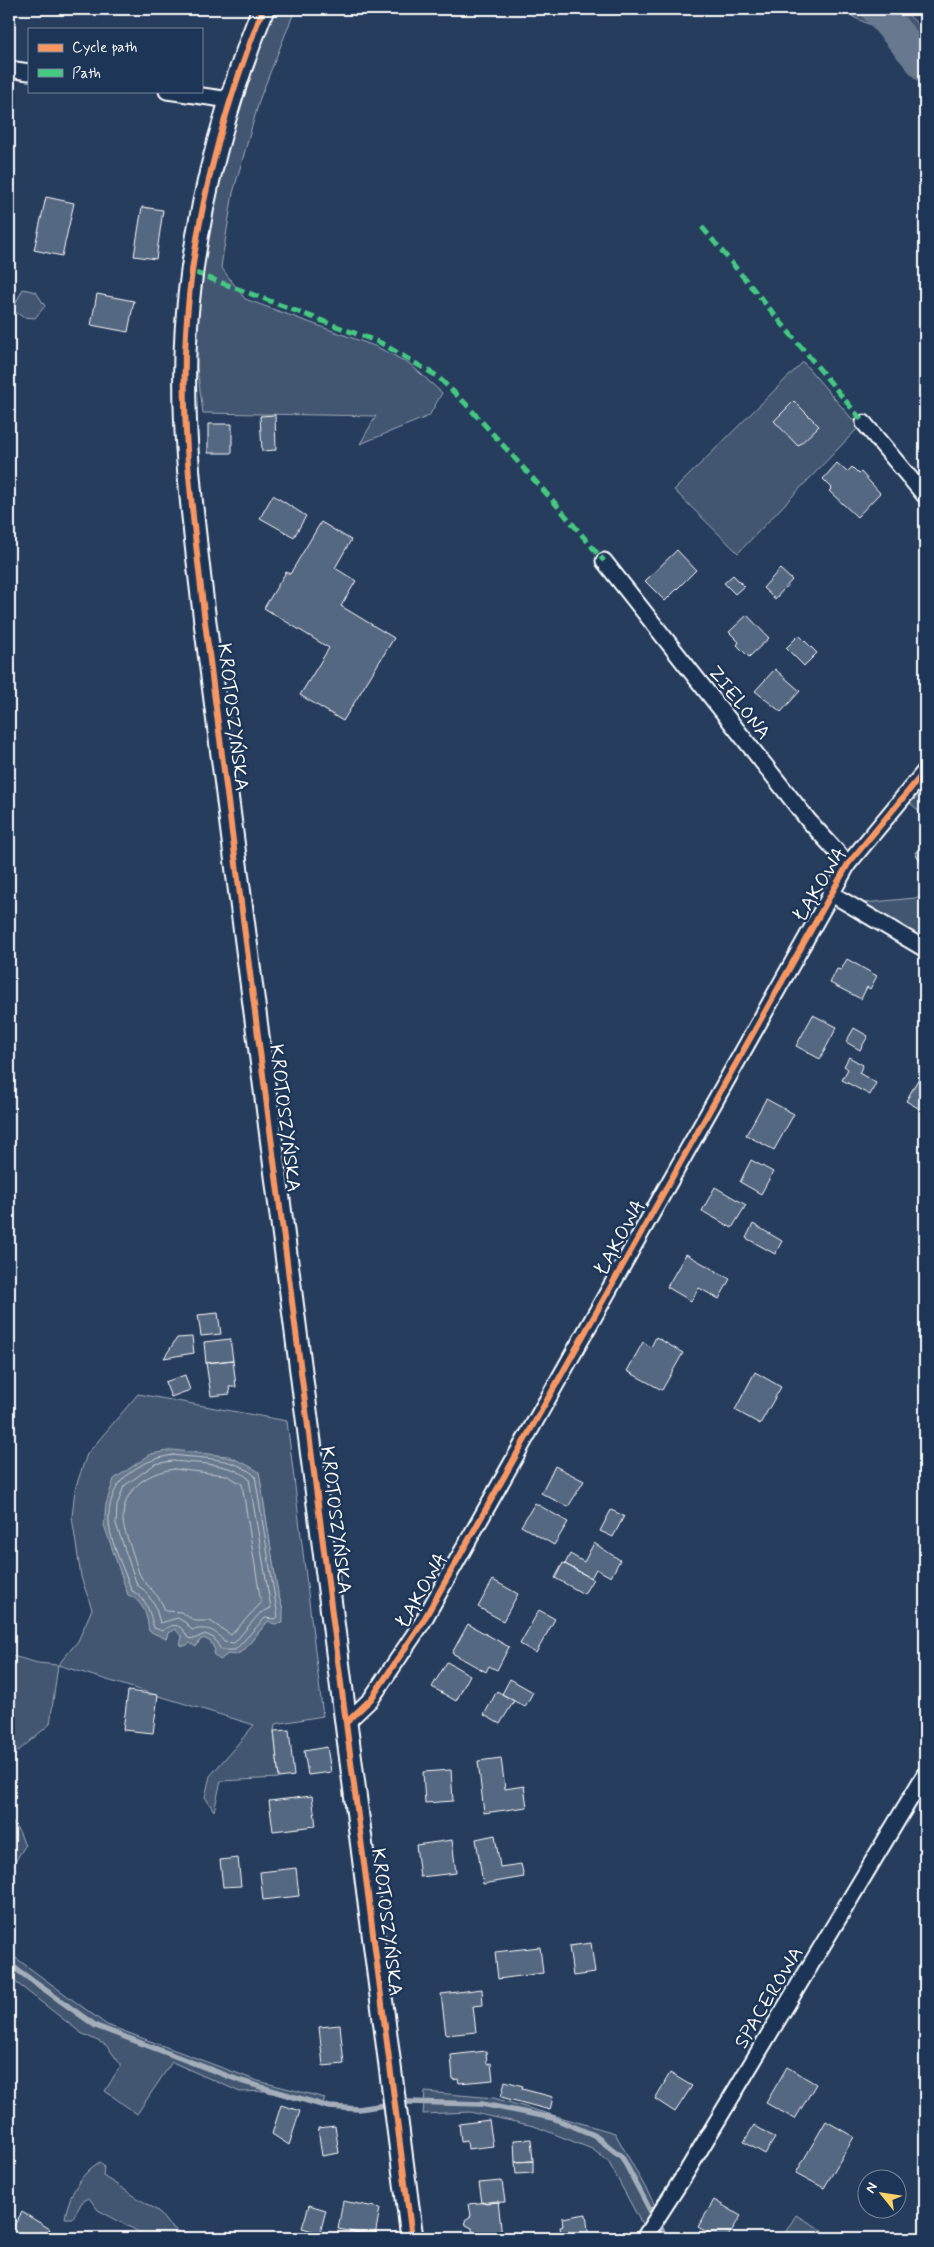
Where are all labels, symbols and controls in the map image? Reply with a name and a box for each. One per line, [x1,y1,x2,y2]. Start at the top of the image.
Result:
legend [28,28,202,92]
text: Cycle path [72,38,137,58]
text: Path [72,64,101,84]
street label: KROTOSZYŃSKA [210,642,255,793]
street label: ZIELONA [701,660,776,746]
street label: ŁĄKOWA [787,842,854,927]
street label: KROTOSZYŃSKA [262,1043,307,1194]
street label: ŁĄKOWA [588,1195,652,1281]
street label: KROTOSZYŃSKA [313,1445,358,1596]
street label: ŁĄKOWA [390,1548,455,1633]
street label: KROTOSZYŃSKA [364,1847,409,1998]
street label: SPACEROWA [728,1942,810,2054]
north arrow [856,2170,906,2220]
text: N [861,2179,882,2197]

